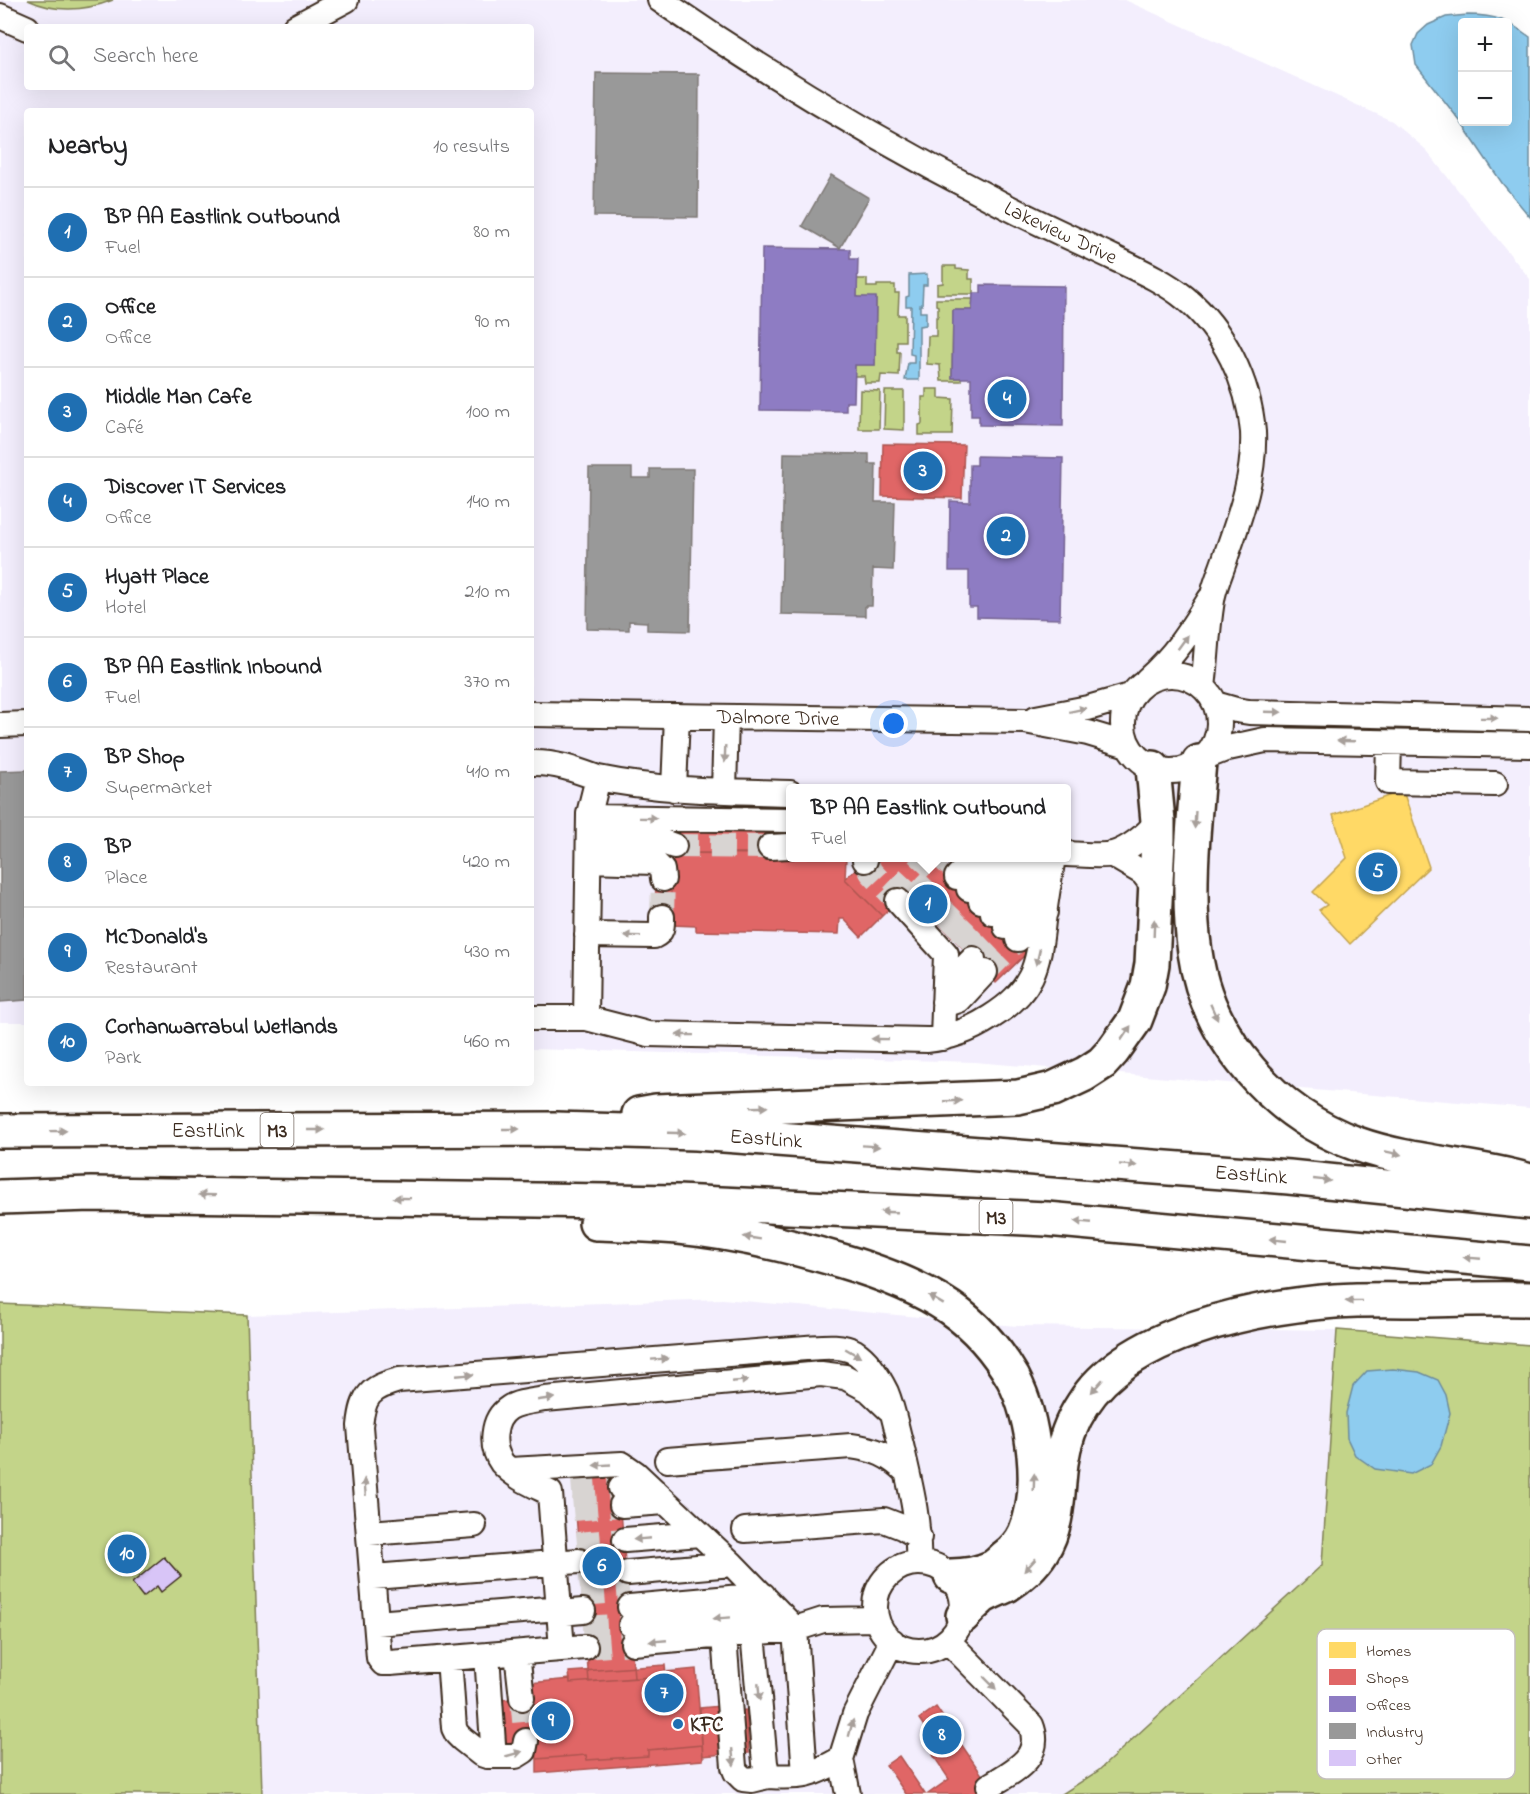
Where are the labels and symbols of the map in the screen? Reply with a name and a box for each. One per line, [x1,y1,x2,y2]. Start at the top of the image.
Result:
street label: Lakeview Drive [999,194,1122,273]
pin: 4 [988,376,1026,422]
pin: 3 [904,448,942,494]
pin: 2 [986,514,1026,558]
one-way arrow [1176,635,1188,650]
street label: Dalmore Drive [715,703,840,735]
one-way arrow [1069,705,1088,714]
one-way arrow [1264,708,1283,717]
your location [879,709,908,738]
one-way arrow [1479,713,1498,722]
one-way arrow [1336,736,1355,746]
one-way arrow [721,745,730,764]
one-way arrow [1190,811,1200,830]
one-way arrow [638,813,657,823]
pin: 5 [1358,850,1398,894]
pin: 1 [908,882,948,926]
one-way arrow [1150,919,1159,938]
one-way arrow [623,932,642,941]
one-way arrow [1032,948,1042,966]
one-way arrow [1210,1003,1219,1021]
one-way arrow [1120,1025,1131,1041]
one-way arrow [675,1030,694,1039]
one-way arrow [870,1035,889,1044]
one-way arrow [944,1096,963,1105]
one-way arrow [749,1103,768,1112]
road number: M3 [260,1113,294,1147]
street label: EastLink [172,1117,245,1147]
street label: EastLink [728,1122,804,1158]
one-way arrow [307,1125,326,1135]
one-way arrow [502,1125,521,1134]
one-way arrow [49,1126,68,1136]
one-way arrow [667,1128,686,1137]
one-way arrow [861,1141,880,1151]
one-way arrow [1383,1149,1402,1159]
street label: EastLink [1213,1158,1289,1194]
one-way arrow [1119,1160,1138,1170]
one-way arrow [1313,1175,1332,1185]
one-way arrow [197,1191,216,1200]
one-way arrow [392,1193,411,1203]
road number: M3 [980,1200,1012,1234]
one-way arrow [879,1208,898,1217]
one-way arrow [1074,1217,1093,1227]
one-way arrow [743,1233,762,1242]
one-way arrow [1268,1235,1287,1245]
one-way arrow [1462,1253,1481,1263]
one-way arrow [927,1295,944,1305]
one-way arrow [1344,1296,1363,1306]
one-way arrow [845,1347,861,1358]
one-way arrow [650,1354,669,1364]
one-way arrow [456,1370,475,1380]
one-way arrow [730,1376,749,1386]
one-way arrow [1090,1379,1104,1394]
one-way arrow [536,1395,555,1404]
one-way arrow [593,1460,612,1469]
one-way arrow [1029,1473,1038,1492]
one-way arrow [360,1477,370,1496]
pin: 10 [108,1532,146,1576]
one-way arrow [632,1534,651,1544]
pin: 6 [582,1544,622,1588]
one-way arrow [1023,1557,1037,1572]
one-way arrow [713,1613,732,1623]
legend [1317,1629,1515,1779]
one-way arrow [648,1636,667,1646]
text: Homes [1366,1640,1411,1664]
text: Shops [1366,1667,1409,1691]
pin: 7 [644,1670,684,1716]
one-way arrow [983,1676,997,1691]
one-way arrow [754,1682,763,1701]
text: Offices [1366,1694,1411,1718]
pin: 9 [532,1698,570,1744]
place label: KFC [690,1711,724,1741]
pin: 8 [922,1712,962,1758]
marker: KFC [671,1717,685,1731]
one-way arrow [847,1718,857,1737]
text: Industry [1366,1721,1423,1745]
one-way arrow [728,1747,738,1766]
one-way arrow [505,1748,524,1758]
text: Other [1366,1748,1402,1772]

